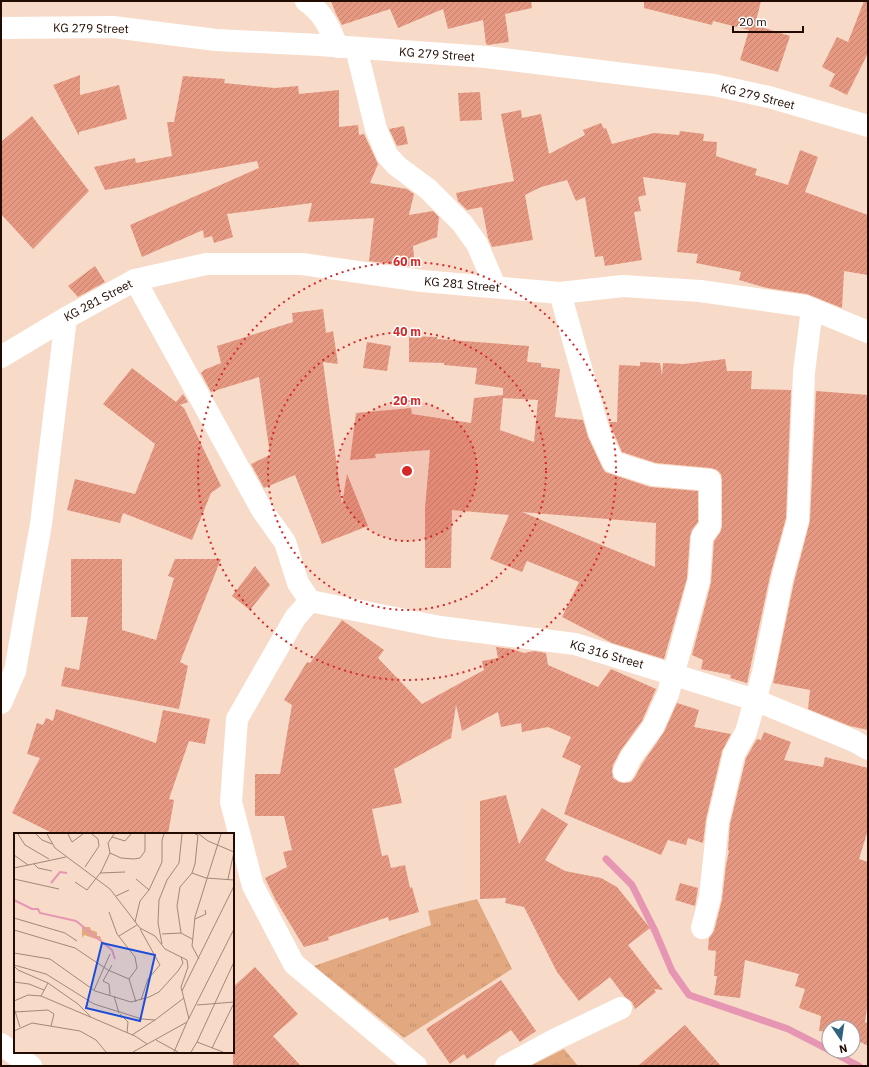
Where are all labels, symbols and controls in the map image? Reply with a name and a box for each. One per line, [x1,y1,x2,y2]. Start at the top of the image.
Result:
scale bar [733,8,803,34]
text: 20 m [739,14,767,29]
street label: KG 279 Street [53,20,129,36]
street label: KG 279 Street [399,44,475,64]
street label: KG 279 Street [719,80,797,112]
text: 60 m [393,254,421,269]
street label: KG 281 Street [424,273,500,295]
street label: KG 281 Street [61,276,135,324]
text: 40 m [393,324,421,339]
text: 20 m [393,393,421,408]
centre of rings [400,464,414,478]
street label: KG 316 Street [568,636,646,672]
inset map [14,833,234,1053]
north arrow [821,1019,861,1059]
text: N [838,1041,849,1056]

